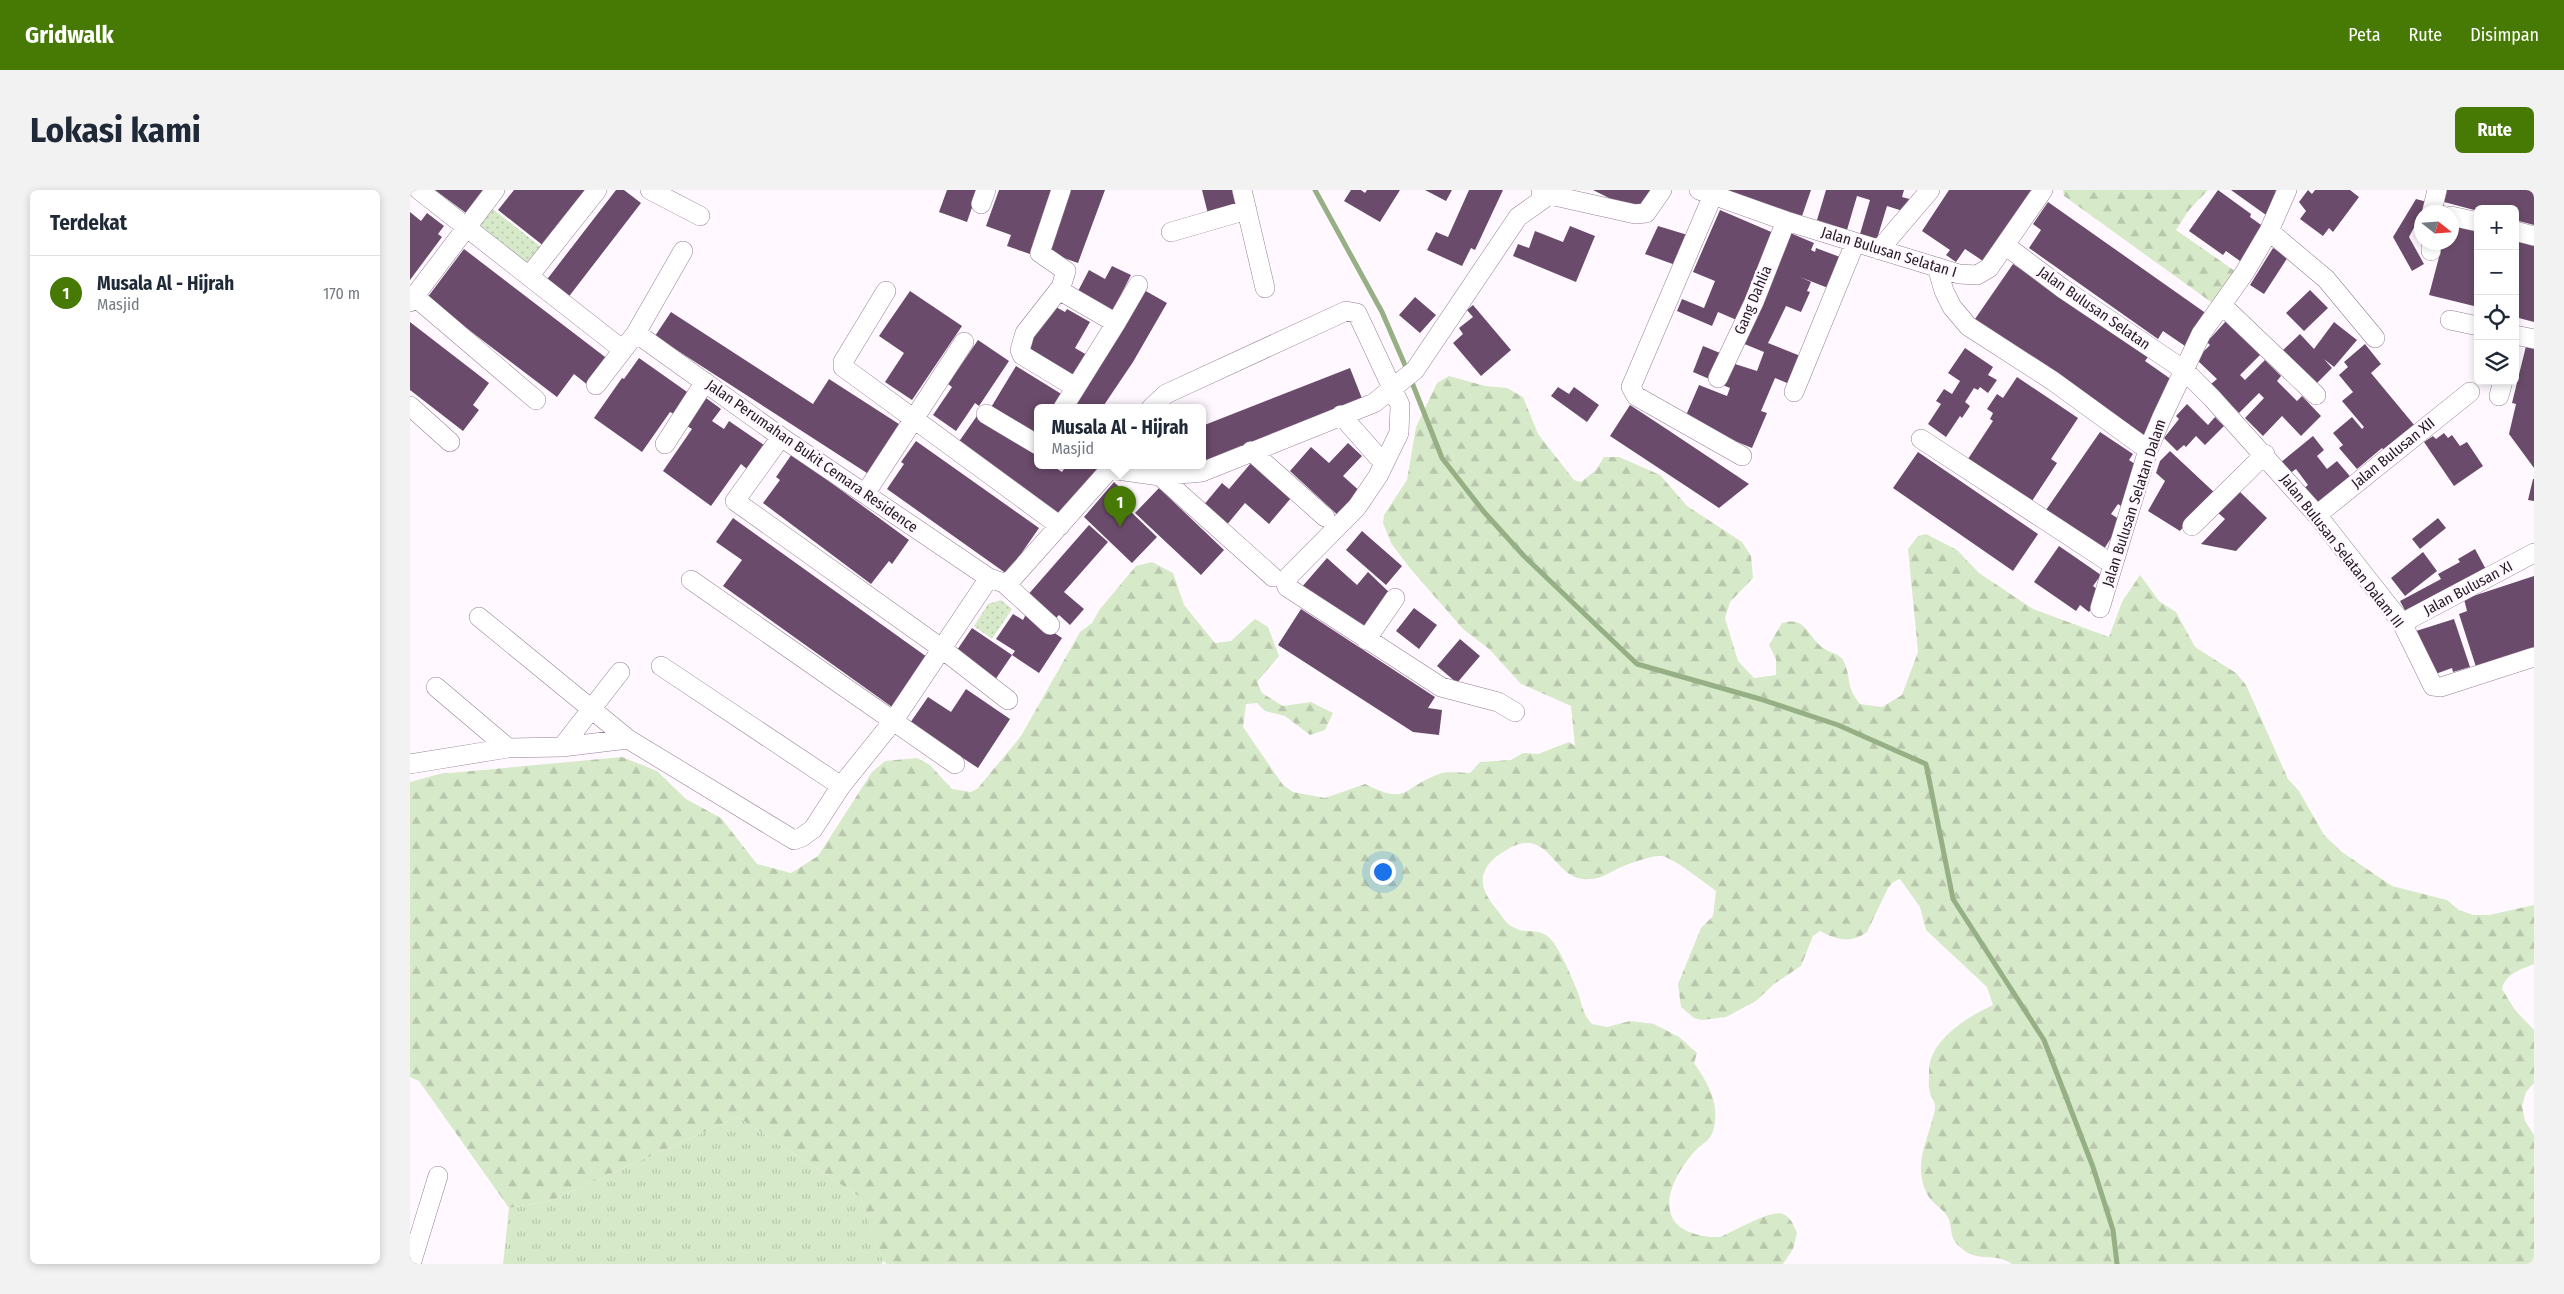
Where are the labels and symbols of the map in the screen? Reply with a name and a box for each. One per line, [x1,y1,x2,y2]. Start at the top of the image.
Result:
north arrow [2414,205,2459,250]
street label: Jalan Bulusan Selatan I [1819,223,1959,281]
street label: Jalan Bulusan Selatan [2034,262,2154,354]
street label: Gang Dahlia [1730,263,1776,337]
street label: Jalan Perumahan Bukit Cemara Residence [703,376,921,536]
street label: Jalan Bulusan XII [2348,414,2438,492]
street label: Jalan Bulusan Selatan Dalam [2098,417,2170,589]
street label: Jalan Bulusan Selatan Dalam III [2276,470,2408,632]
pin: 1 [1104,486,1136,527]
street label: Jalan Bulusan XI [2420,557,2516,619]
your location [1370,859,1396,885]

